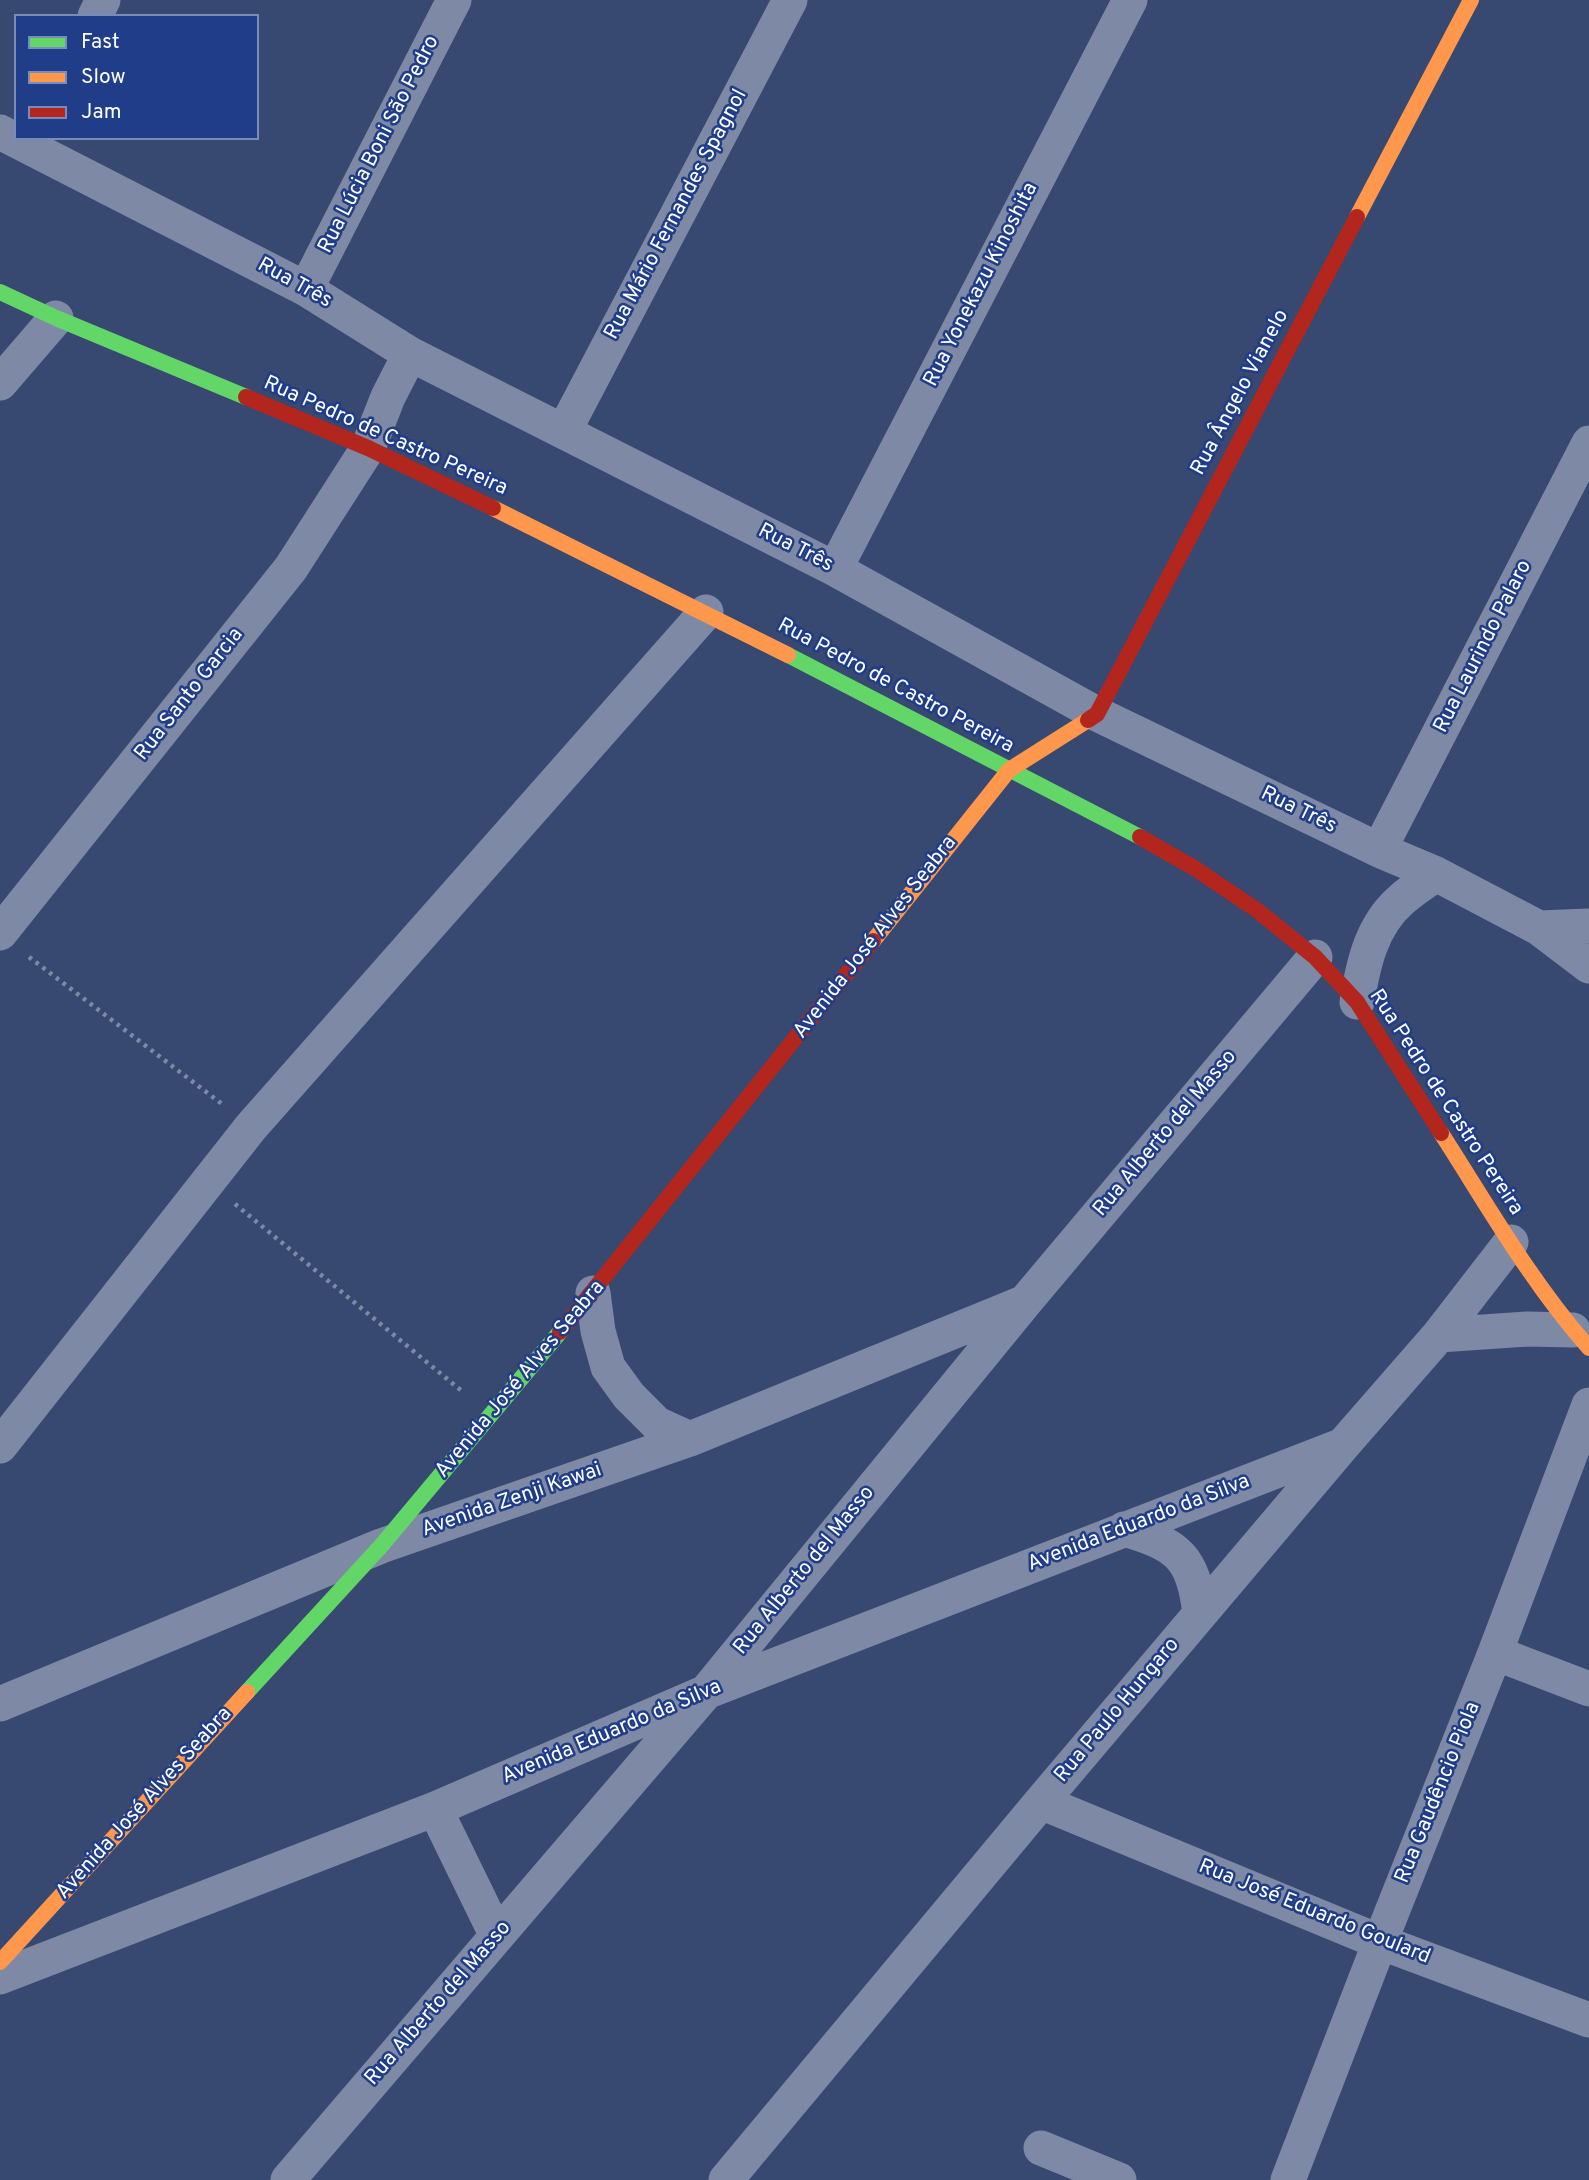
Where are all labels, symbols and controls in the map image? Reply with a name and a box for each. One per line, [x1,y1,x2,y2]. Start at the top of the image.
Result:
legend [14,14,259,140]
text: Fast [81,29,120,56]
street label: Rua Lúcia Boni São Pedro [314,32,446,258]
text: Slow [81,64,126,91]
street label: Rua Mário Fernandes Spagnol [600,86,754,344]
text: Jam [81,99,122,126]
street label: Rua Yonekazu Kinoshita [920,179,1044,391]
street label: Rua Três [252,253,336,315]
street label: Rua Ângelo Vianelo [1187,306,1295,480]
street label: Rua Pedro de Castro Pereira [259,372,511,502]
street label: Rua Três [753,519,837,579]
street label: Rua Laurindo Palaro [1430,556,1538,738]
street label: Rua Pedro de Castro Pereira [772,614,1018,760]
street label: Rua Santo Garcia [130,624,250,766]
street label: Rua Três [1256,782,1340,840]
street label: Avenida José Alves Seabra [789,832,963,1044]
street label: Rua Pedro de Castro Pereira [1362,985,1528,1221]
street label: Rua Alberto del Masso [1089,1045,1243,1223]
street label: Avenida José Alves Seabra [431,1276,611,1484]
street label: Avenida Zenji Kawai [419,1458,605,1544]
street label: Avenida Eduardo da Silva [1024,1470,1254,1578]
street label: Rua Alberto del Masso [729,1482,881,1660]
street label: Rua Paulo Hungaro [1050,1634,1186,1788]
street label: Avenida Eduardo da Silva [498,1675,726,1791]
street label: Rua Gaudêncio Piola [1391,1699,1487,1887]
street label: Avenida José Alves Seabra [52,1703,238,1905]
street label: Rua José Eduardo Goulard [1194,1855,1434,1971]
street label: Rua Alberto del Masso [361,1917,517,2091]

